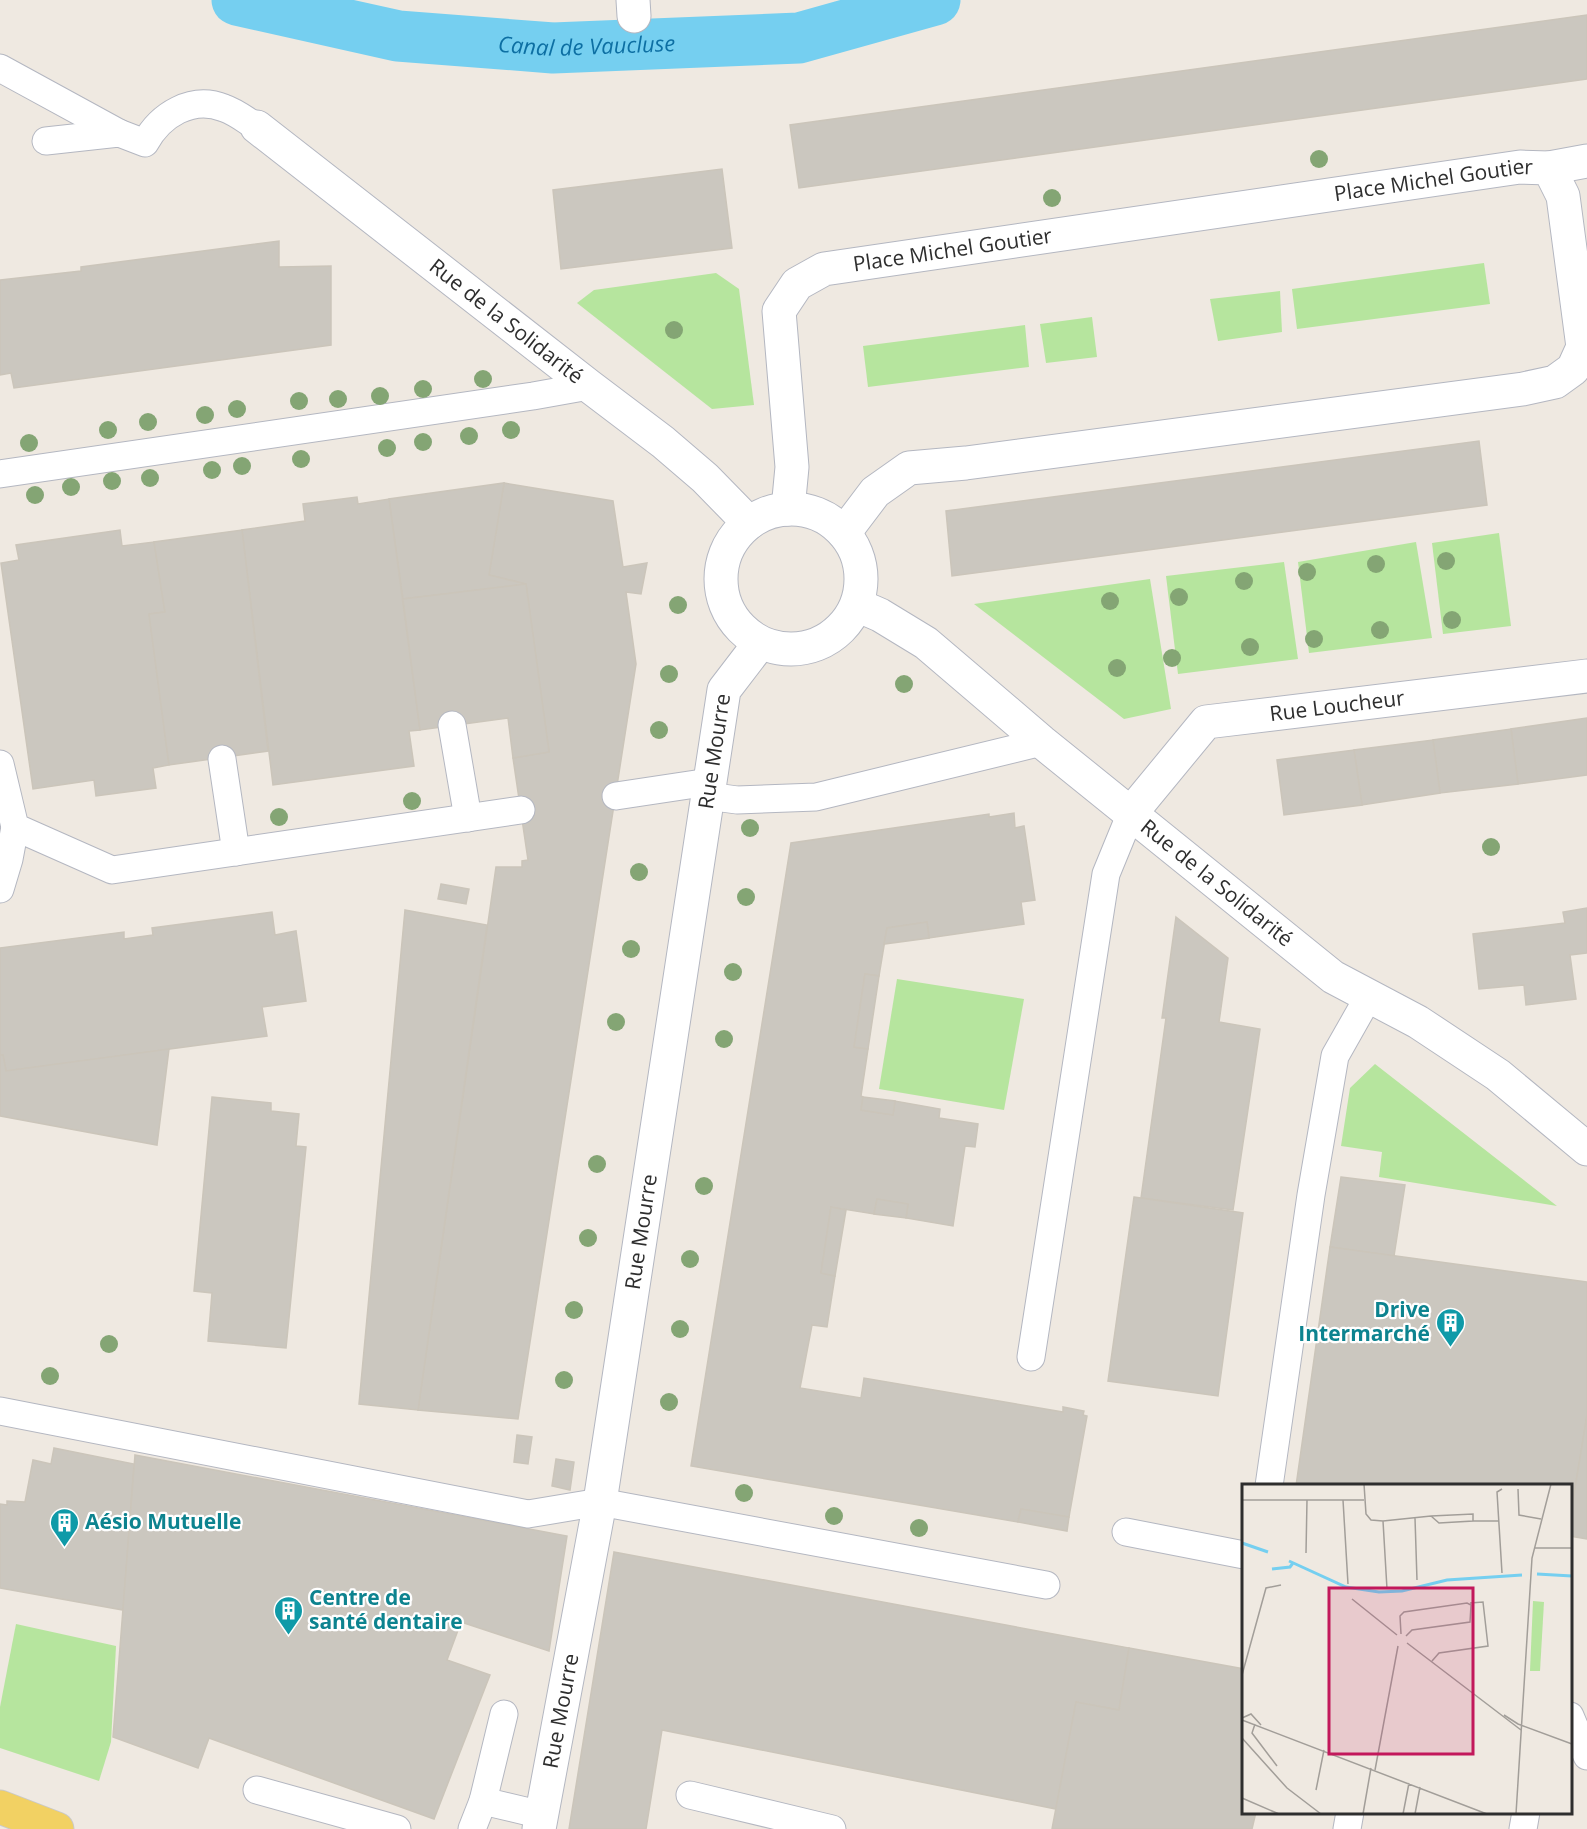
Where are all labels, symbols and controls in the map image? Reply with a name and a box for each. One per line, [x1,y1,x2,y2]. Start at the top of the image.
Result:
water label: Canal de Vaucluse [497,27,676,62]
street label: Place Michel Goutier [1332,152,1534,207]
street label: Place Michel Goutier [851,221,1054,278]
street label: Rue de la Solidarité [424,252,590,390]
street label: Rue Loucheur [1268,683,1407,727]
street label: Rue Mourre [691,691,736,811]
street label: Rue de la Solidarité [1135,812,1299,952]
street label: Rue Mourre [618,1172,663,1291]
place label: Drive Intermarché [1298,1295,1430,1347]
building icon: Drive Intermarché [1435,1306,1467,1348]
inset map [1242,1484,1572,1814]
building icon: Aésio Mutuelle [48,1506,80,1548]
place label: Aésio Mutuelle [85,1507,241,1535]
place label: Centre de santé dentaire [309,1583,463,1635]
building icon: Centre de santé dentaire [272,1594,304,1636]
street label: Rue Mourre [536,1651,584,1771]

